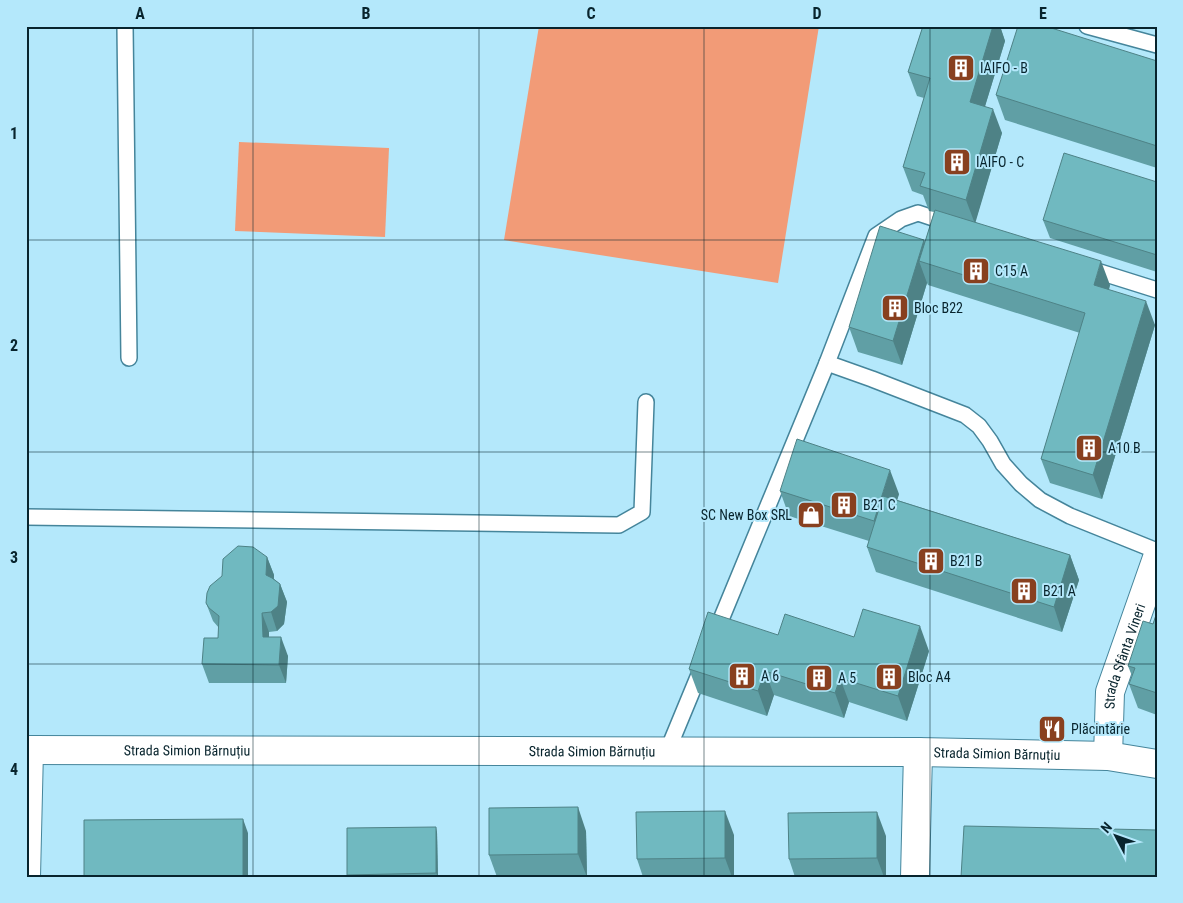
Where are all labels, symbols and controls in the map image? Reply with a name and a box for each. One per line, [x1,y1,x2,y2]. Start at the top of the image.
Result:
text: A [135,4,145,23]
text: B [362,4,371,23]
text: C [586,4,596,23]
text: D [812,4,822,23]
text: E [1039,4,1047,23]
building icon: IAIFO - B [946,53,976,83]
place label: IAIFO - B [980,60,1028,76]
text: 1 [10,124,18,143]
building icon: IAIFO - C [942,147,972,177]
place label: IAIFO - C [976,154,1024,170]
building icon: C15 A [961,256,991,286]
place label: C15 A [995,263,1028,279]
building icon: Bloc B22 [880,293,910,323]
place label: Bloc B22 [914,300,963,316]
text: 2 [10,336,18,355]
building icon: A10 B [1074,433,1104,463]
place label: A10 B [1108,440,1141,456]
building icon: B21 C [829,490,859,520]
place label: B21 C [863,497,896,513]
shop icon: SC New Box SRL [796,500,826,530]
place label: SC New Box SRL [701,507,792,523]
building icon: B21 B [916,546,946,576]
text: 3 [10,548,18,567]
place label: B21 B [950,553,982,569]
building icon: B21 A [1009,576,1039,606]
place label: B21 A [1043,583,1076,599]
street label: Strada Sfânta Vineri [1101,602,1148,709]
building icon: A 6 [727,661,757,691]
building icon: Bloc A4 [874,662,904,692]
building icon: A 5 [804,663,834,693]
place label: A 6 [761,668,779,684]
place label: Bloc A4 [908,669,951,685]
place label: A 5 [838,670,856,686]
restaurant icon: Plăcintărie [1037,714,1067,744]
place label: Plăcintărie [1071,721,1130,737]
street label: Strada Simion Bărnuțiu [124,742,250,759]
street label: Strada Simion Bărnuțiu [529,743,655,760]
street label: Strada Simion Bărnuțiu [933,744,1060,764]
text: 4 [10,760,18,779]
north arrow [1090,810,1140,860]
text: N [1097,819,1115,836]

